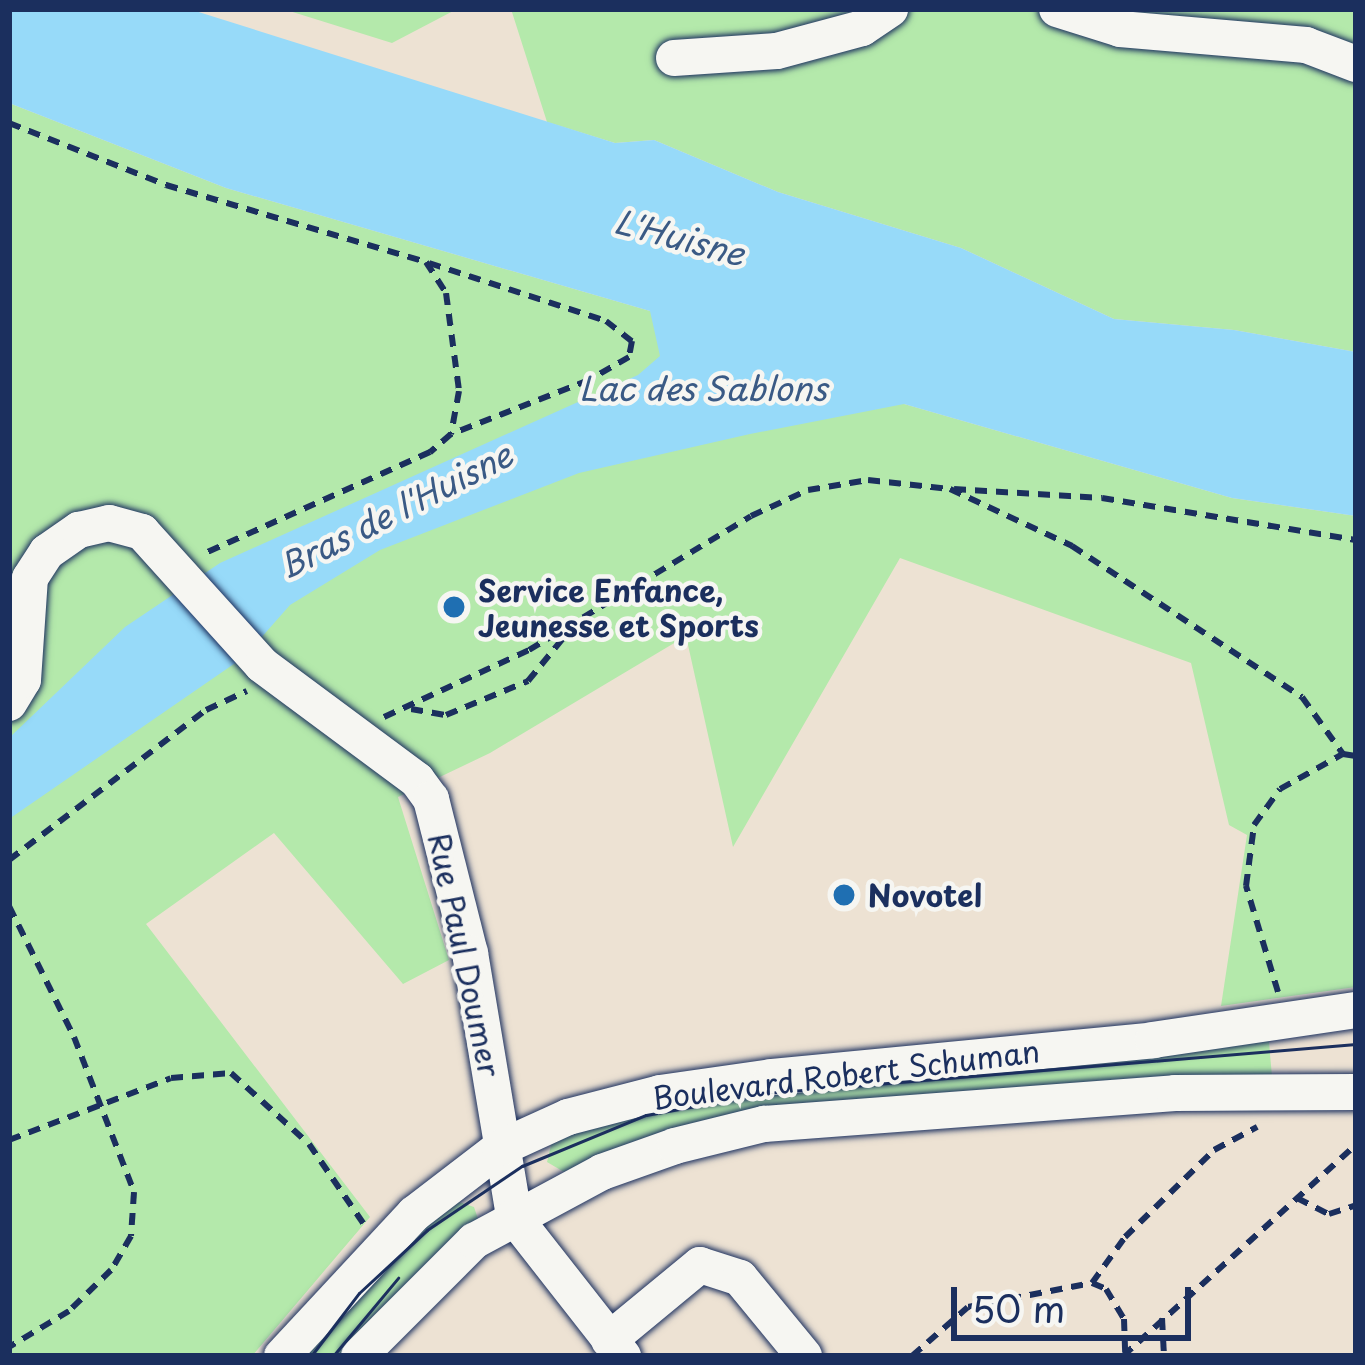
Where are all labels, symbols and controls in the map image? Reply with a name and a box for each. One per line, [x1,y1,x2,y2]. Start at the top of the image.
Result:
water label: L'Huisne [611,201,749,273]
water label: Lac des Sablons [579,368,827,408]
water label: Bras de l'Huisne [271,434,519,586]
place label: Service Enfance, Jeunesse et Sports [478,572,758,642]
marker: Service Enfance, Jeunesse et Sports [441,594,467,620]
street label: Rue Paul Doumer [421,828,509,1082]
place label: Novotel [868,877,982,913]
marker: Novotel [831,882,857,908]
street label: Boulevard Robert Schuman [650,1032,1042,1116]
scale bar [957,1263,1197,1337]
text: 50 m [972,1281,1065,1335]

